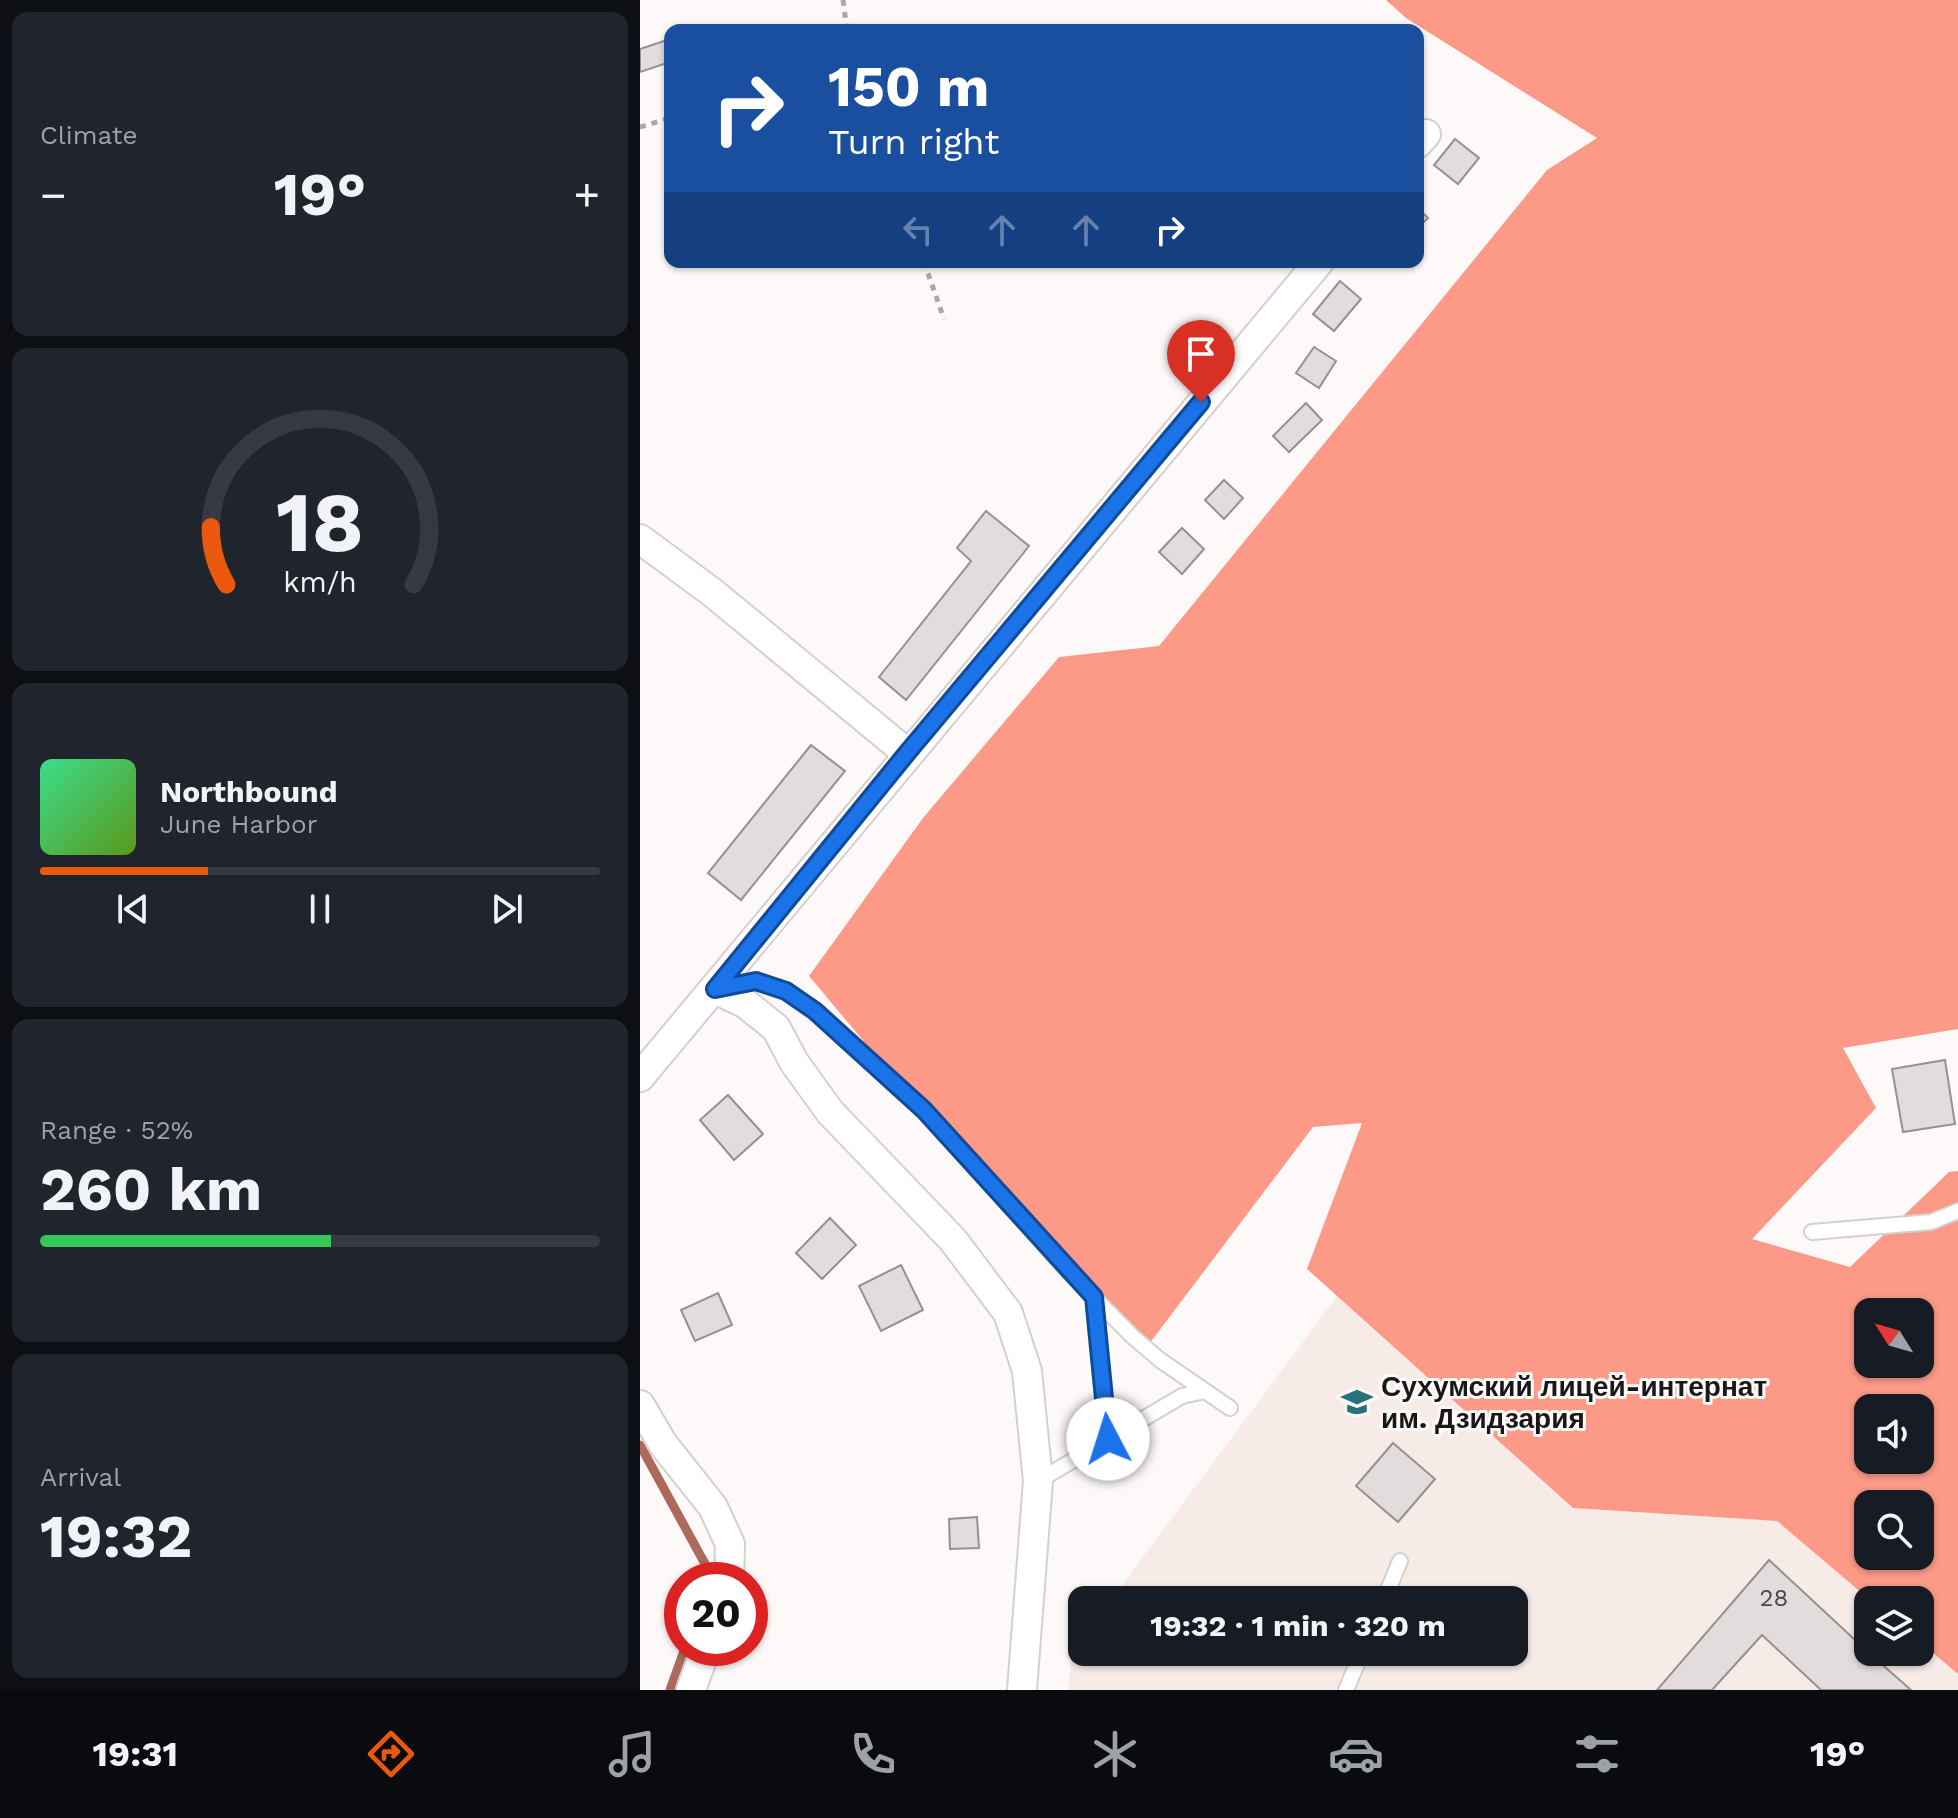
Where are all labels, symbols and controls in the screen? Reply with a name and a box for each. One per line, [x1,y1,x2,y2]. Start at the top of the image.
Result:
text: 150 m [828,54,990,120]
icon: right [696,56,800,160]
text: Climate [40,120,138,150]
text: Turn right [828,121,999,163]
text: 19° [274,159,366,230]
text: − [40,169,67,221]
text: + [573,169,600,221]
icon: left [896,208,940,252]
icon: ahead [980,208,1024,252]
icon: ahead [1064,208,1108,252]
icon: right [1148,208,1192,252]
pin [1167,320,1235,402]
icon: arrive [1179,332,1223,376]
text: 18 [276,474,364,571]
text: km/h [283,566,357,600]
text: Northbound [160,774,337,809]
text: June Harbor [160,809,317,839]
icon: previous [111,887,155,931]
icon: pause [298,887,342,931]
icon: next [485,887,529,931]
text: Range · 52% [40,1115,193,1145]
text: 260 km [40,1154,262,1225]
north arrow [1854,1298,1934,1378]
map controls [1854,1298,1934,1666]
place label: Сухумский лицей-интернат им. Дзидзария [1381,1370,1767,1435]
school or university icon: Сухумский лицей-интернат им. Дзидзария [1340,1385,1374,1419]
button: sound [1854,1394,1934,1474]
position arrow [1066,1397,1150,1481]
text: Arrival [40,1462,121,1492]
button: search [1854,1490,1934,1570]
text: 19:32 [40,1501,192,1572]
speed limit sign: 20 [664,1562,768,1666]
house number: 28 [1760,1584,1788,1612]
button: layers [1854,1586,1934,1666]
text: 19:32 · 1 min · 320 m [1150,1608,1446,1643]
icon: directions [363,1726,419,1782]
icon: music [604,1726,660,1782]
icon: phone [845,1726,901,1782]
icon: climate [1087,1726,1143,1782]
icon: car [1328,1726,1384,1782]
icon: filters [1569,1726,1625,1782]
text: 19:31 [93,1733,178,1775]
text: 19° [1810,1733,1865,1775]

